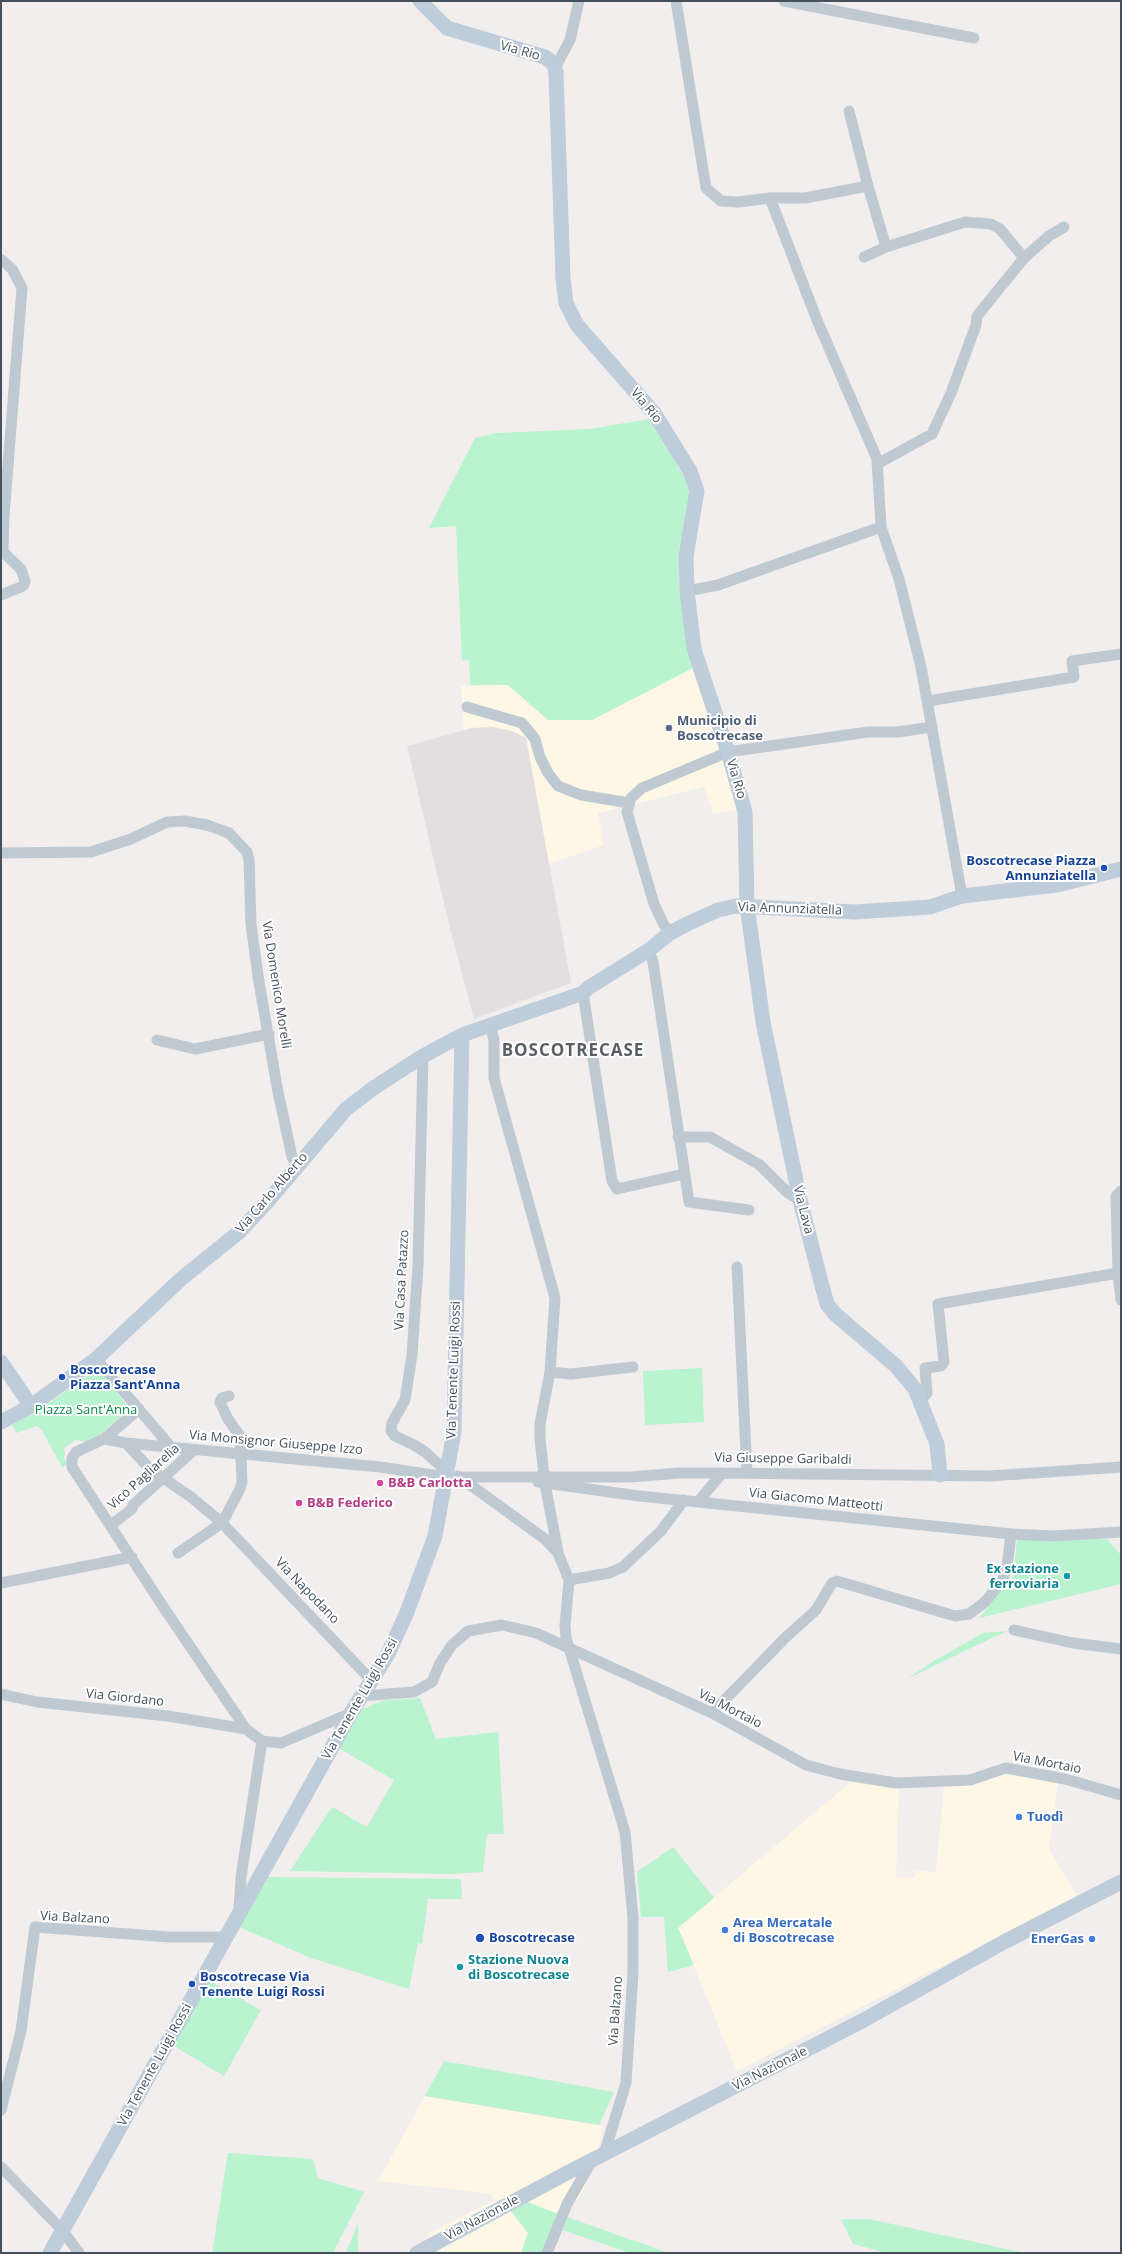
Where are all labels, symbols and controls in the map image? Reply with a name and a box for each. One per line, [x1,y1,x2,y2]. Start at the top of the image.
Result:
street label: Via Rio [498,38,542,64]
street label: Via Rio [627,385,665,427]
place label: Municipio di Boscotrecase [677,713,763,744]
marker: Municipio di Boscotrecase [664,723,674,733]
street label: Via Rio [723,757,749,801]
place label: Boscotrecase Piazza Annunziatella [966,853,1096,884]
marker: Boscotrecase Piazza Annunziatella [1099,863,1109,873]
street label: Via Annunziatella [738,899,842,919]
street label: Via Domenico Morelli [258,920,294,1050]
district label: BOSCOTRECASE [502,1041,644,1061]
street label: Via Carlo Alberto [233,1150,311,1236]
street label: Via Lava [789,1184,817,1236]
street label: Via Casa Patazzo [392,1229,412,1331]
street label: Via Tenente Luigi Rossi [444,1301,464,1439]
place label: Boscotrecase Piazza Sant'Anna [70,1362,180,1393]
marker: Boscotrecase Piazza Sant'Anna [57,1372,67,1382]
park label: Piazza Sant'Anna [35,1402,137,1418]
street label: Via Monsignor Giuseppe Izzo [188,1428,364,1458]
street label: Vico Pagliarelia [105,1441,183,1513]
street label: Via Giuseppe Garibaldi [714,1450,852,1468]
place label: B&B Carlotta [388,1475,472,1491]
marker: B&B Carlotta [375,1478,385,1488]
street label: Via Giacomo Matteotti [748,1485,884,1515]
place label: B&B Federico [307,1495,393,1511]
marker: B&B Federico [294,1498,304,1508]
street label: Via Napodano [272,1555,342,1627]
place label: Ex stazione ferroviaria [986,1561,1059,1592]
marker: Ex stazione ferroviaria [1062,1571,1072,1581]
street label: Via Tenente Luigi Rossi [319,1635,401,1763]
street label: Via Giordano [85,1686,165,1710]
street label: Via Mortaio [696,1686,764,1732]
street label: Via Mortaio [1011,1749,1083,1777]
place label: Tuodì [1027,1809,1063,1825]
marker: Tuodì [1014,1812,1024,1822]
street label: Via Balzano [40,1908,110,1928]
place label: Area Mercatale di Boscotrecase [733,1915,834,1946]
marker: Area Mercatale di Boscotrecase [720,1925,730,1935]
place label: Boscotrecase [489,1930,575,1946]
place label: EnerGas [1031,1931,1084,1947]
marker: Boscotrecase [474,1932,486,1944]
marker: EnerGas [1087,1934,1097,1944]
place label: Stazione Nuova di Boscotrecase [468,1952,569,1983]
marker: Stazione Nuova di Boscotrecase [455,1962,465,1972]
place label: Boscotrecase Via Tenente Luigi Rossi [200,1969,325,2000]
street label: Via Balzano [606,1976,626,2046]
marker: Boscotrecase Via Tenente Luigi Rossi [187,1979,197,1989]
street label: Via Tenente Luigi Rossi [115,2001,195,2129]
street label: Via Nazionale [730,2044,810,2094]
street label: Via Nazionale [442,2192,522,2244]

